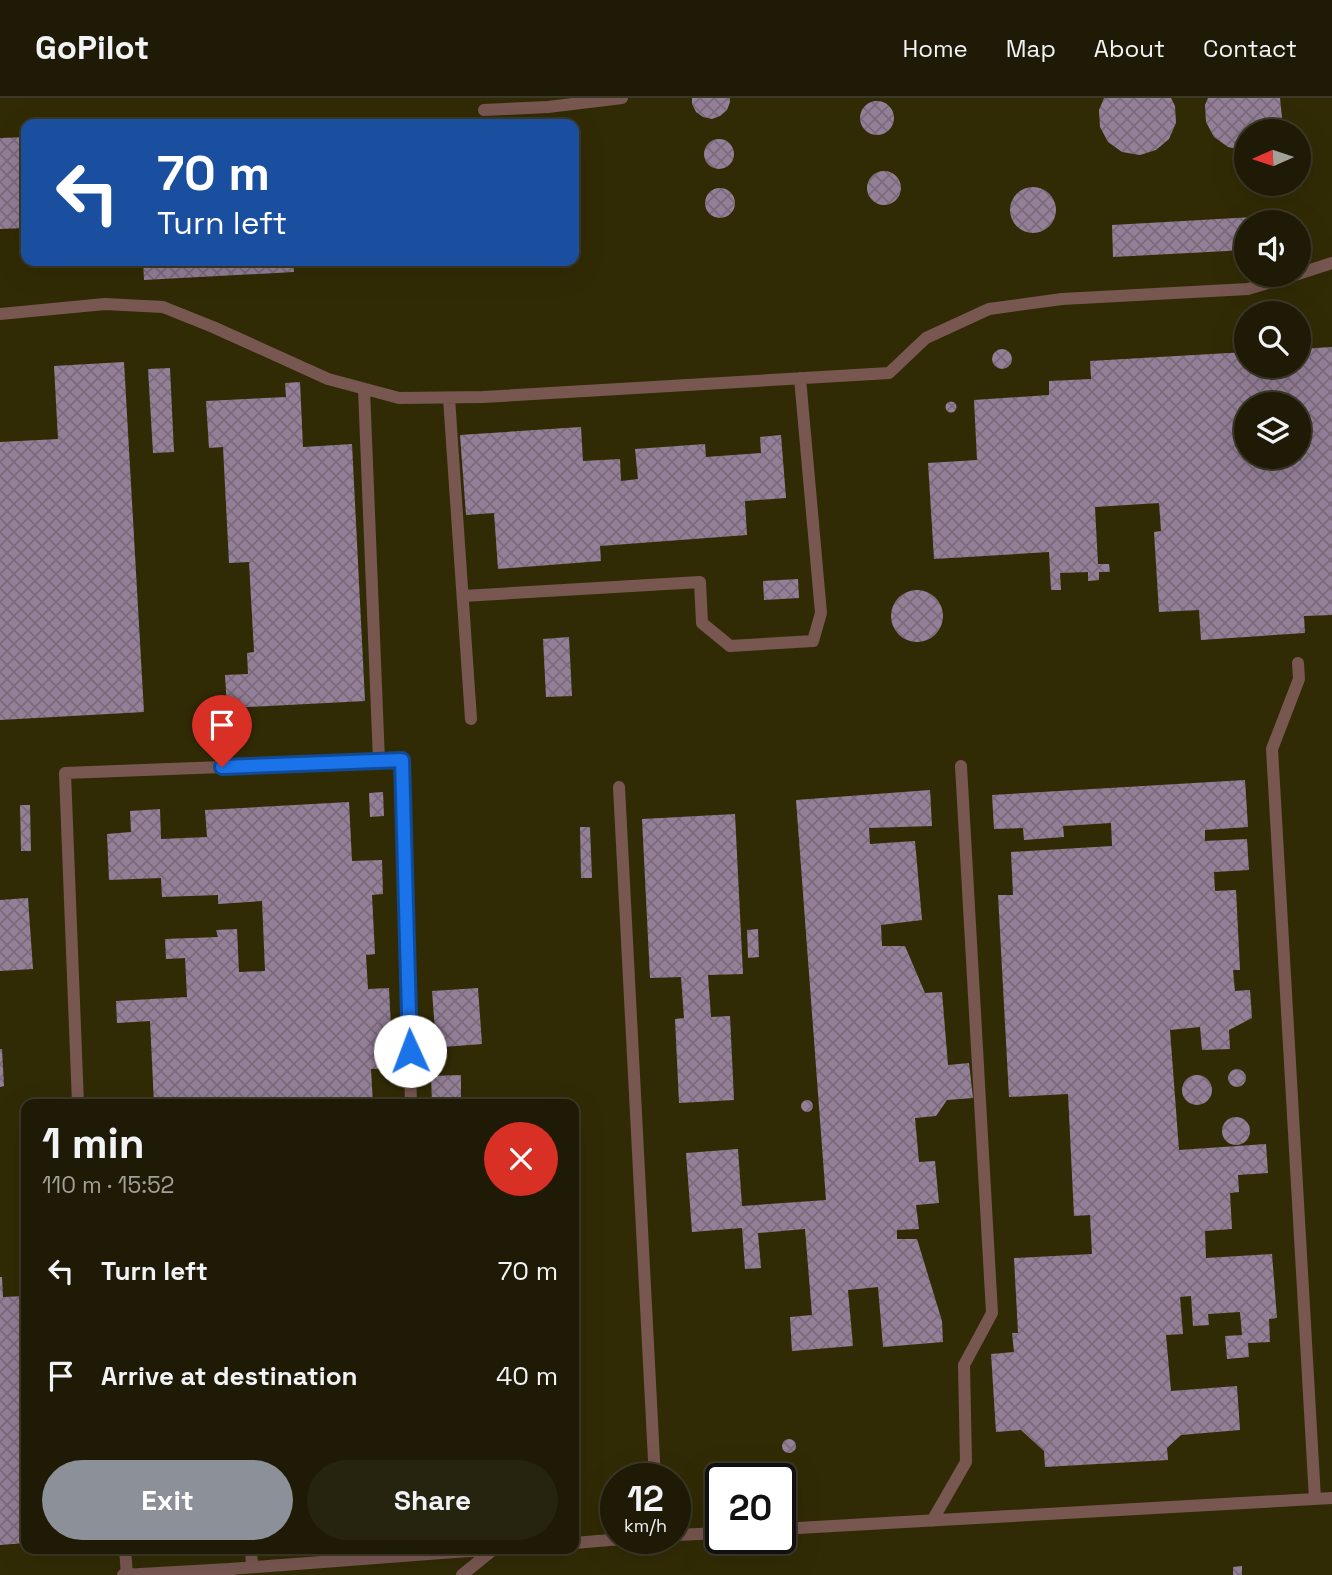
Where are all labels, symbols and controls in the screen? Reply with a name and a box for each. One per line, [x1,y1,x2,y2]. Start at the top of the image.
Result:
text: GoPilot [35,27,149,69]
text: Home [902,33,968,64]
text: Map [1006,33,1056,64]
text: About [1094,33,1165,64]
text: Contact [1203,33,1297,64]
north arrow [1234,119,1311,196]
map controls [1234,119,1311,469]
text: 70 m [157,142,270,204]
icon: left [42,147,133,238]
text: Turn left [157,203,287,243]
button: sound [1234,210,1311,287]
button: search [1234,301,1311,378]
button: layers [1234,392,1311,469]
pin [192,695,252,767]
icon: arrive [203,706,241,744]
position arrow [373,1014,447,1088]
text: 1 min [42,1117,145,1170]
button: close [484,1122,558,1196]
text: 110 m · 15:52 [42,1170,174,1200]
icon: left [42,1252,80,1290]
text: Turn left [101,1254,208,1288]
text: 70 m [498,1254,558,1288]
icon: arrive [42,1357,80,1395]
text: Arrive at destination [101,1359,358,1393]
text: 40 m [496,1359,558,1393]
button: Exit [42,1460,293,1540]
button: Share [307,1460,558,1540]
speed limit sign: 20 [705,1463,796,1554]
text: 12 [627,1477,664,1521]
text: km/h [624,1514,667,1537]

